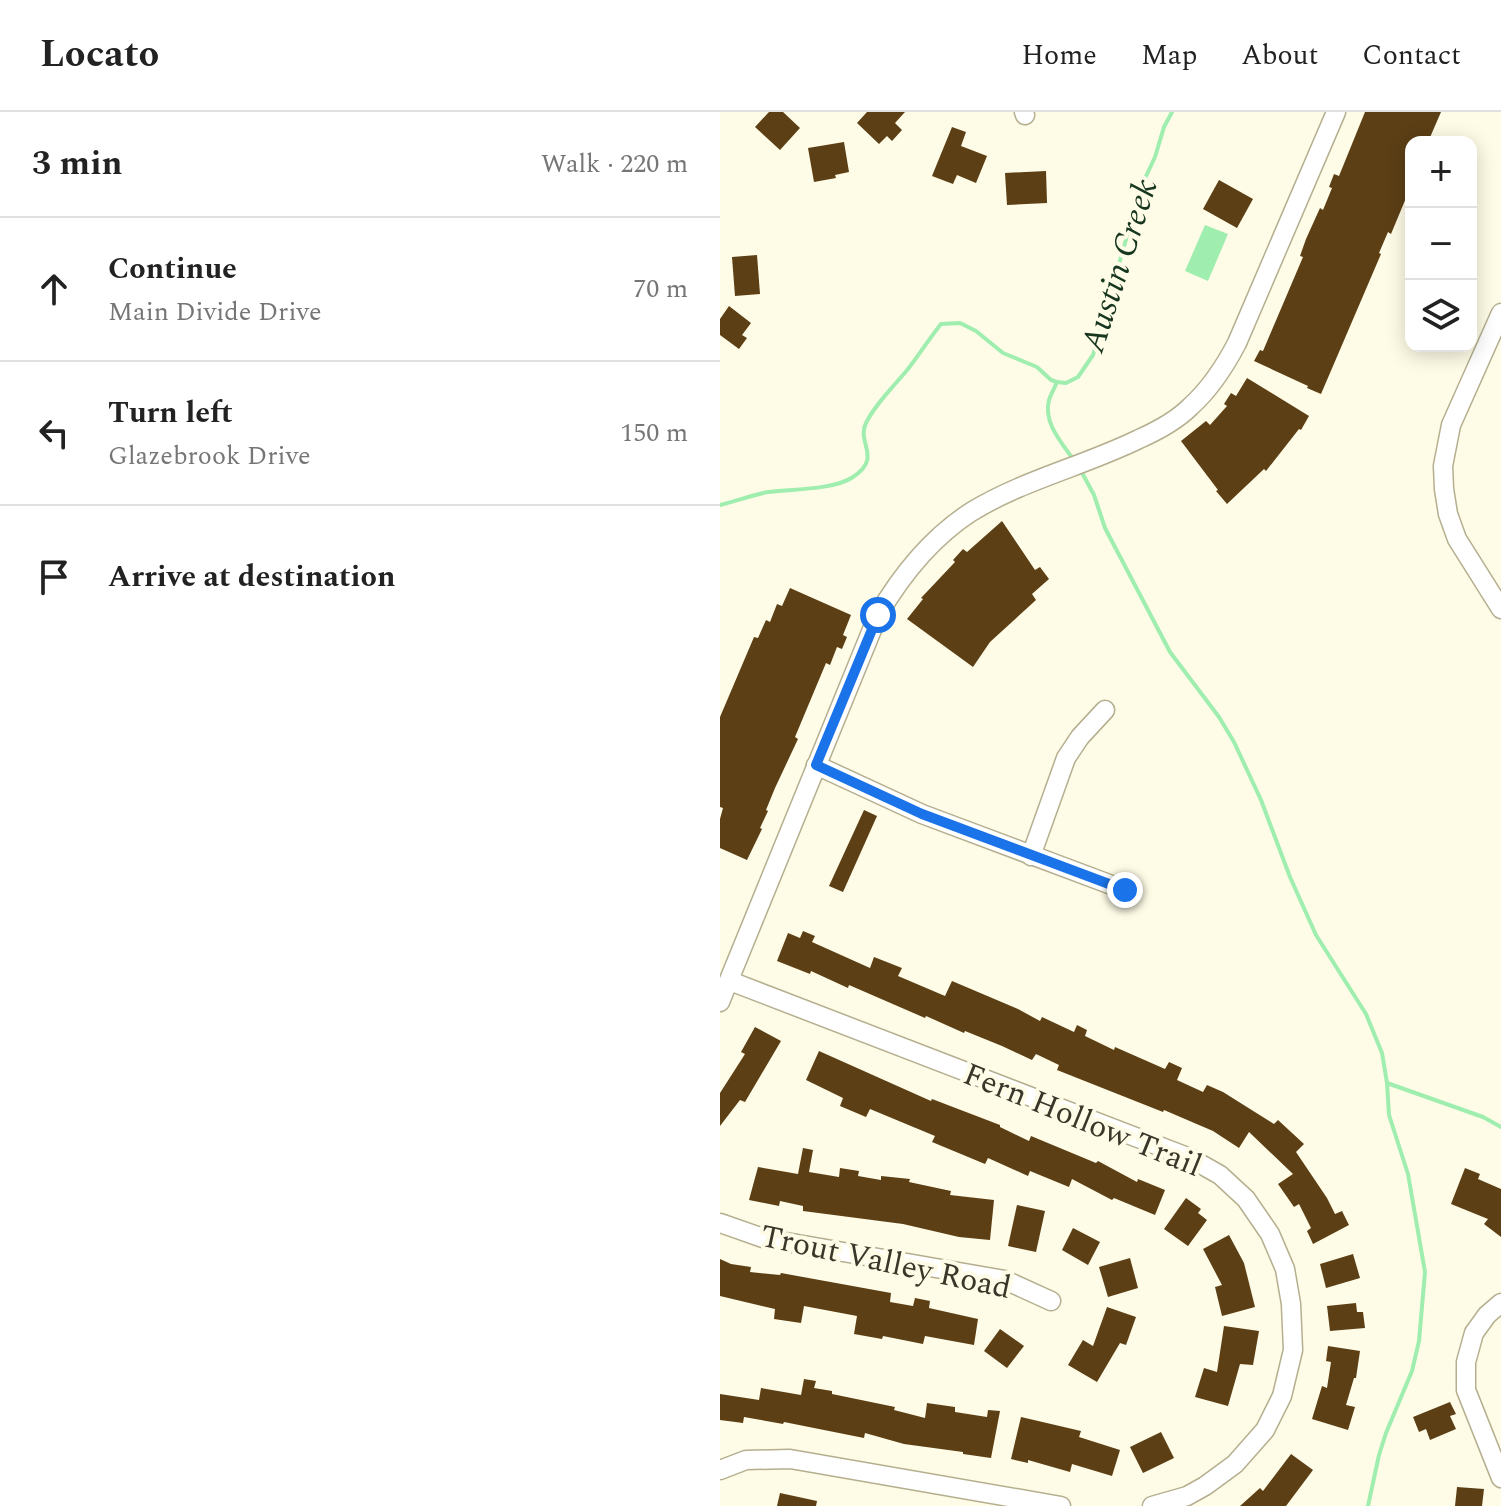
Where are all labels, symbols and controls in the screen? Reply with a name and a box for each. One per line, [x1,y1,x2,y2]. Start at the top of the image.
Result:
text: Locato [40,26,159,84]
text: Home [1021,34,1097,77]
text: Map [1141,34,1197,77]
text: About [1241,34,1318,77]
text: Contact [1362,34,1461,77]
map controls [1405,136,1477,352]
button: + [1405,136,1477,208]
text: 3 min [32,138,122,190]
text: Walk · 220 m [541,144,688,184]
water label: Austin Creek [1067,172,1172,360]
button: − [1405,208,1477,280]
text: Continue [108,246,237,292]
icon: ahead [32,267,76,311]
text: 70 m [633,269,688,309]
button: layers [1405,280,1477,352]
text: Main Divide Drive [108,292,322,332]
text: Turn left [108,390,233,436]
icon: left [32,411,76,455]
text: 150 m [620,413,688,453]
text: Glazebrook Drive [108,436,311,476]
text: Arrive at destination [108,554,395,600]
icon: arrive [32,555,76,599]
route start [860,597,896,633]
route end [1107,872,1143,908]
street label: Fern Hollow Trail [956,1050,1209,1191]
street label: Trout Valley Road [756,1212,1016,1313]

